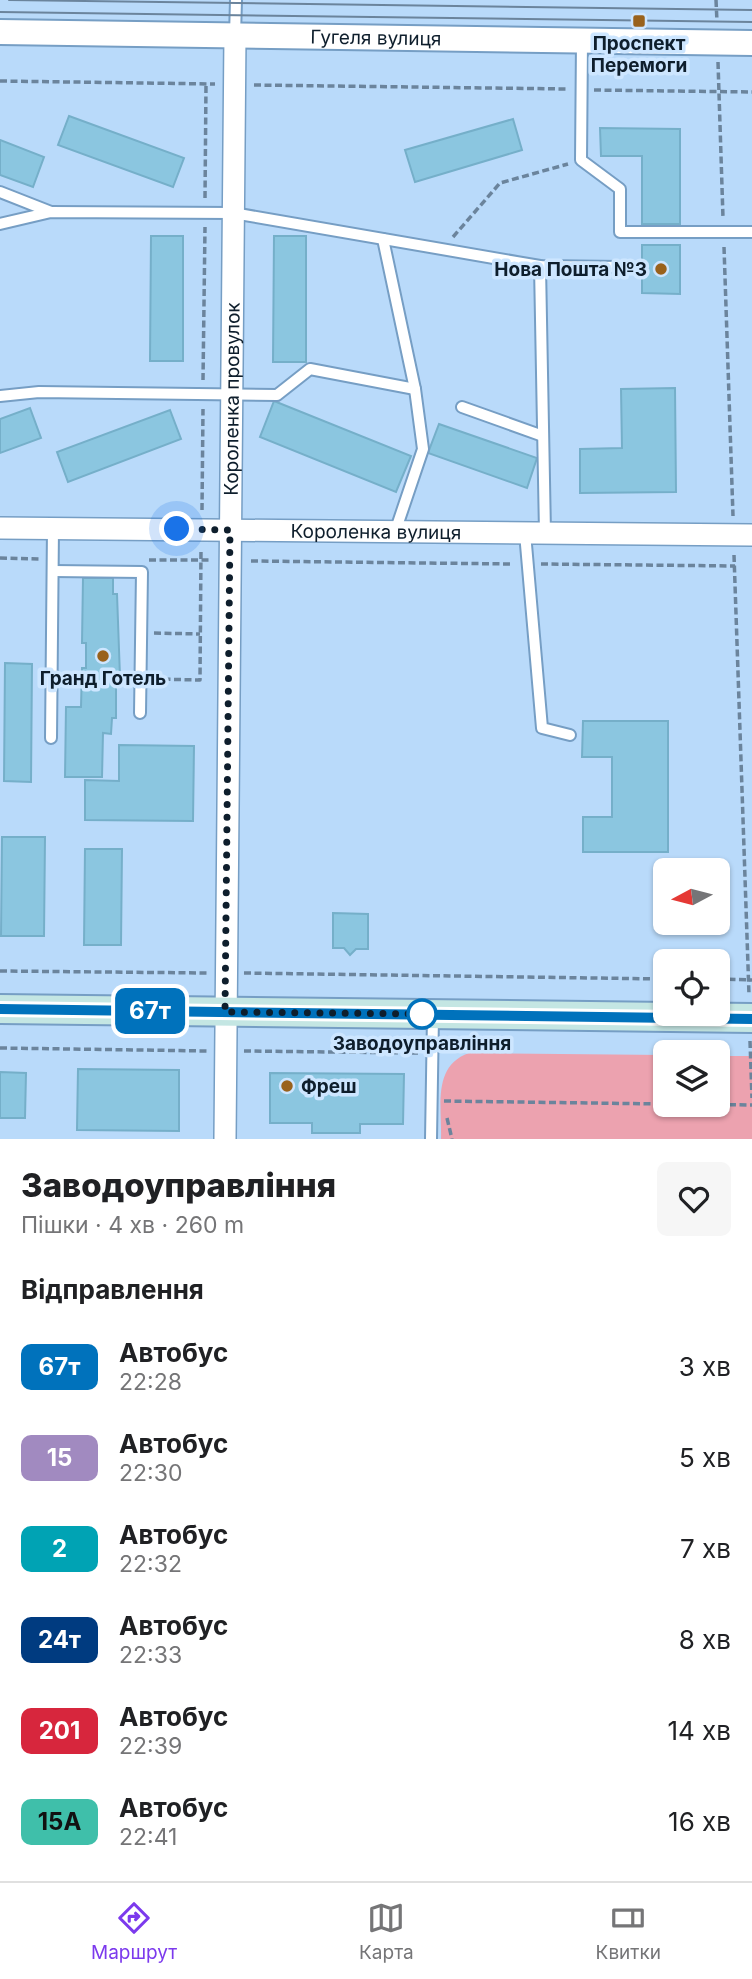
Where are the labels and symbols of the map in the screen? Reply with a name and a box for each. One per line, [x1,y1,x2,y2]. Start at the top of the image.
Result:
marker: Проспект Перемоги [631,13,647,29]
street label: Гугеля вулиця [310,26,442,50]
place label: Проспект Перемоги [591,32,687,77]
place label: Нова Пошта №3 [494,258,647,281]
marker: Нова Пошта №3 [653,261,669,277]
street label: Короленка провулок [220,301,245,496]
your location [159,511,194,546]
street label: Короленка вулиця [291,520,461,544]
marker: Гранд Готель [95,648,111,664]
place label: Гранд Готель [40,667,166,690]
north arrow [653,858,730,934]
line badge: 67т [110,988,190,1034]
marker: Заводоуправління [407,999,437,1029]
place label: Заводоуправління [333,1032,511,1055]
place label: Фреш [301,1075,357,1098]
marker: Фреш [279,1078,295,1094]

